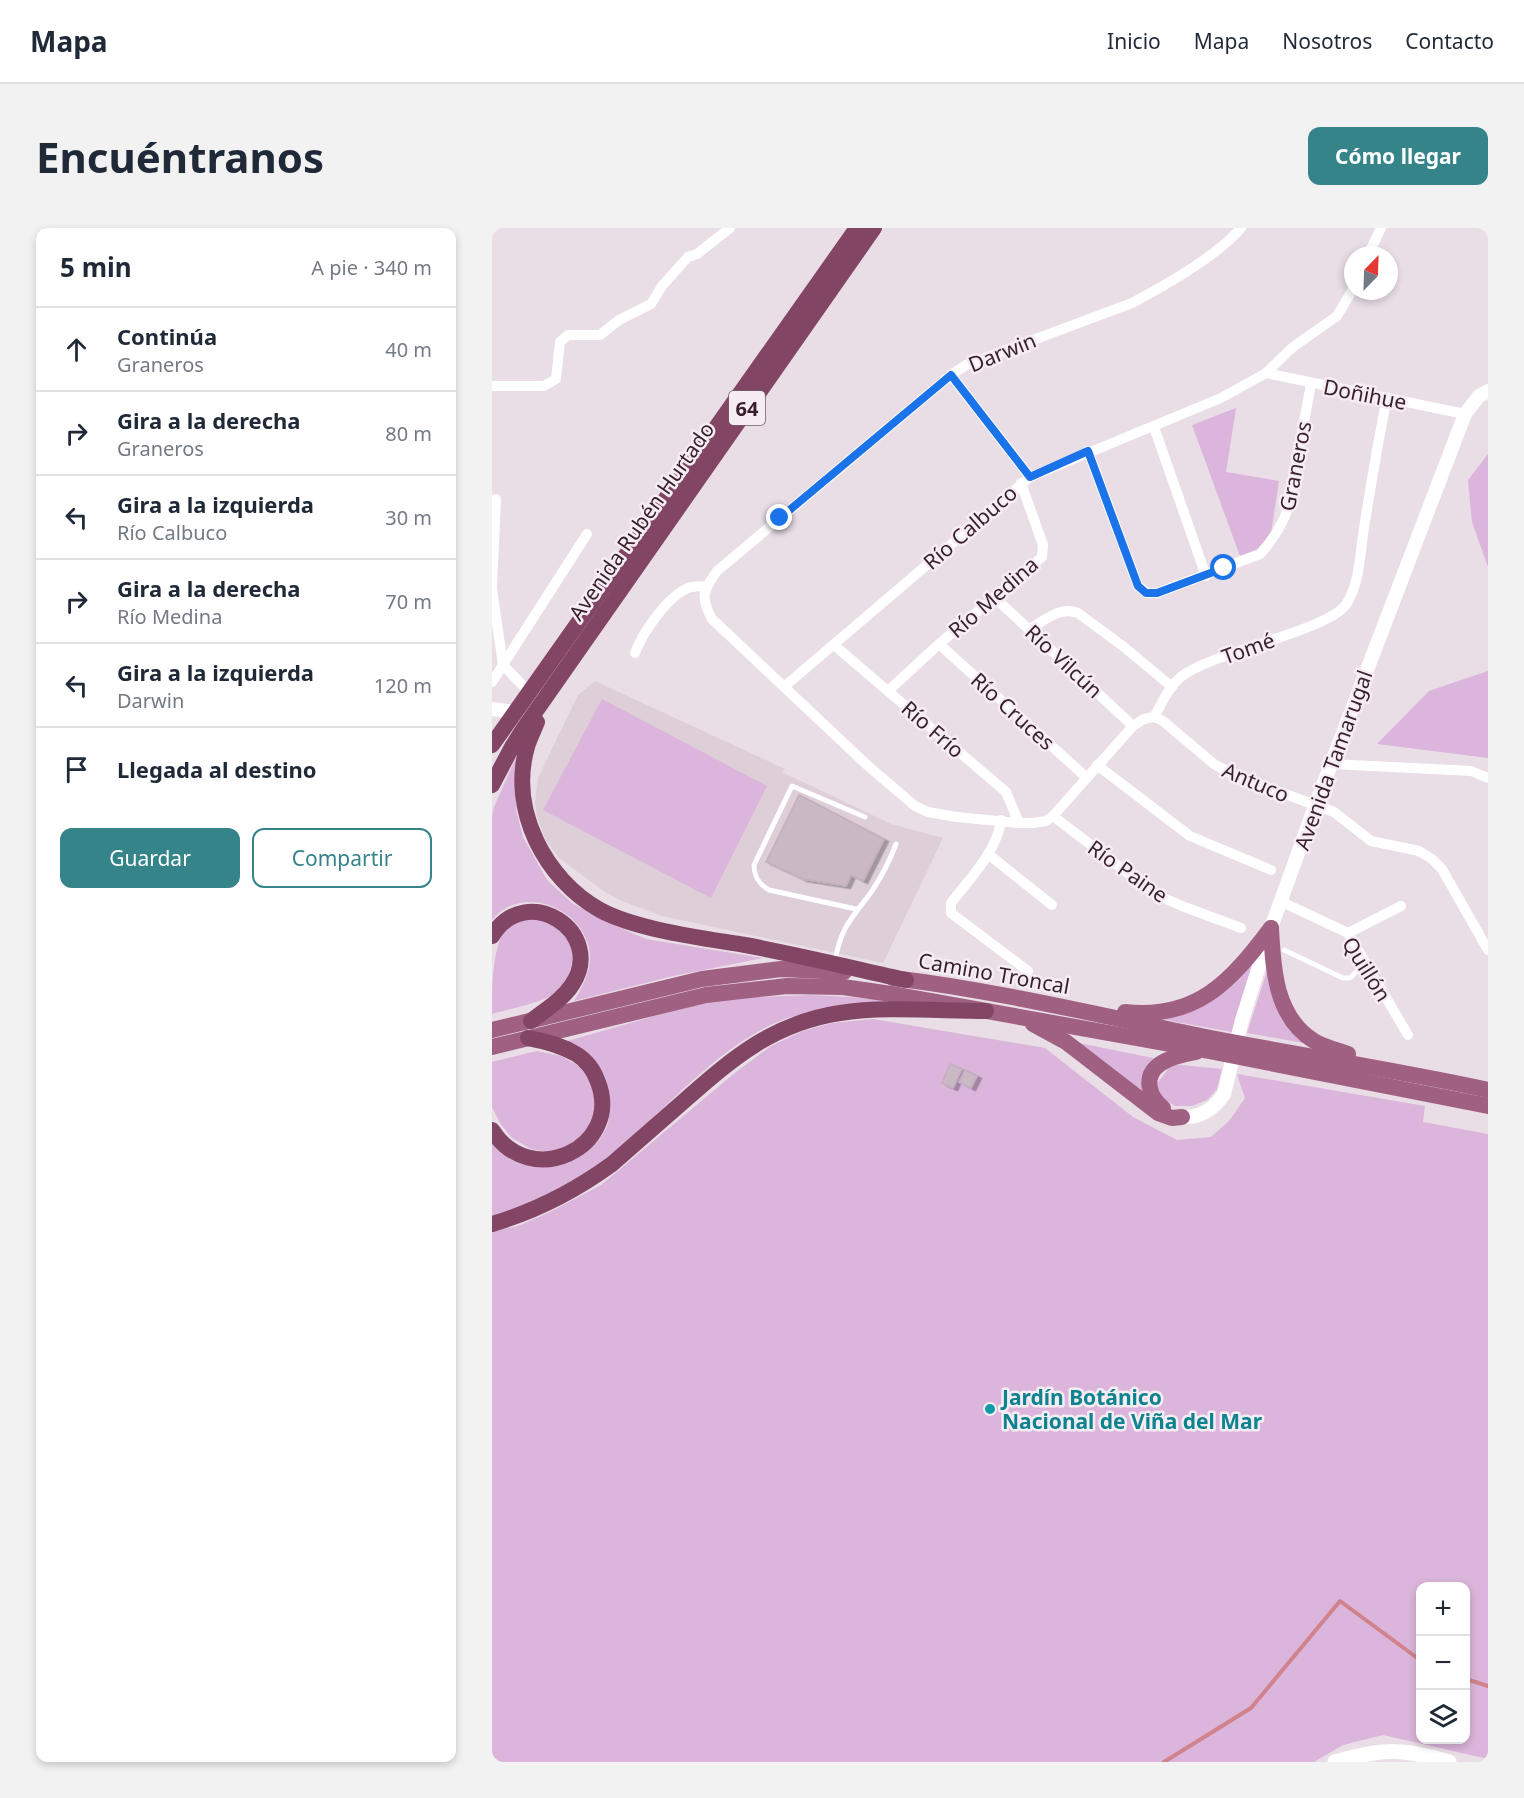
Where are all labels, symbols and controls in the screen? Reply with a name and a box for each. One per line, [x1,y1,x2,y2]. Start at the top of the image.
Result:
text: Mapa [30,22,108,60]
text: Inicio [1107,27,1161,55]
text: Mapa [1194,27,1249,55]
text: Nosotros [1282,27,1372,55]
text: Contacto [1405,27,1494,55]
button: Cómo llegar [1308,127,1488,185]
text: Encuéntranos [36,128,324,185]
north arrow [1344,246,1398,300]
text: 5 min [60,249,132,285]
text: A pie · 340 m [311,254,432,281]
text: Continúa [117,321,217,351]
street label: Darwin [964,326,1040,378]
icon: ahead [60,333,93,366]
text: 40 m [385,336,432,363]
text: Graneros [117,351,204,378]
street label: Doñihue [1321,372,1409,416]
road number: 64 [729,391,765,425]
text: Gira a la derecha [117,405,301,435]
street label: Avenida Rubén Hurtado [562,416,720,626]
icon: right [60,417,93,450]
street label: Graneros [1273,419,1317,513]
text: 80 m [385,420,432,447]
text: Graneros [117,435,204,462]
street label: Río Calbuco [917,478,1023,576]
text: Gira a la izquierda [117,489,314,519]
icon: left [60,501,93,534]
text: 30 m [385,504,432,531]
route end [766,504,792,530]
text: Río Calbuco [117,519,227,546]
street label: Río Medina [942,550,1044,644]
route start [1210,554,1236,580]
text: Gira a la derecha [117,573,301,603]
icon: right [60,585,93,618]
text: 70 m [385,588,432,615]
text: Río Medina [117,603,222,630]
street label: Río Vilcún [1019,618,1109,704]
street label: Tomé [1218,626,1278,670]
text: Gira a la izquierda [117,657,314,687]
street label: Río Cruces [965,666,1061,756]
street label: Avenida Tamarugal [1287,666,1379,854]
icon: left [60,669,93,702]
text: 120 m [374,672,432,699]
text: Darwin [117,687,184,714]
street label: Río Frío [896,694,970,764]
icon: arrive [60,753,93,786]
text: Llegada al destino [117,754,317,784]
street label: Antuco [1218,755,1294,809]
button: Guardar [60,828,240,888]
button: Compartir [252,828,432,888]
street label: Río Paine [1083,833,1173,909]
street label: Quillón [1336,931,1398,1007]
street label: Camino Troncal [916,946,1072,1000]
place label: Jardín Botánico Nacional de Viña del Mar [1000,1383,1263,1435]
marker: Jardín Botánico Nacional de Viña del Mar [983,1402,997,1416]
map controls [1416,1582,1470,1744]
button: + [1416,1582,1470,1636]
button: − [1416,1636,1470,1690]
button: layers [1416,1690,1470,1744]

